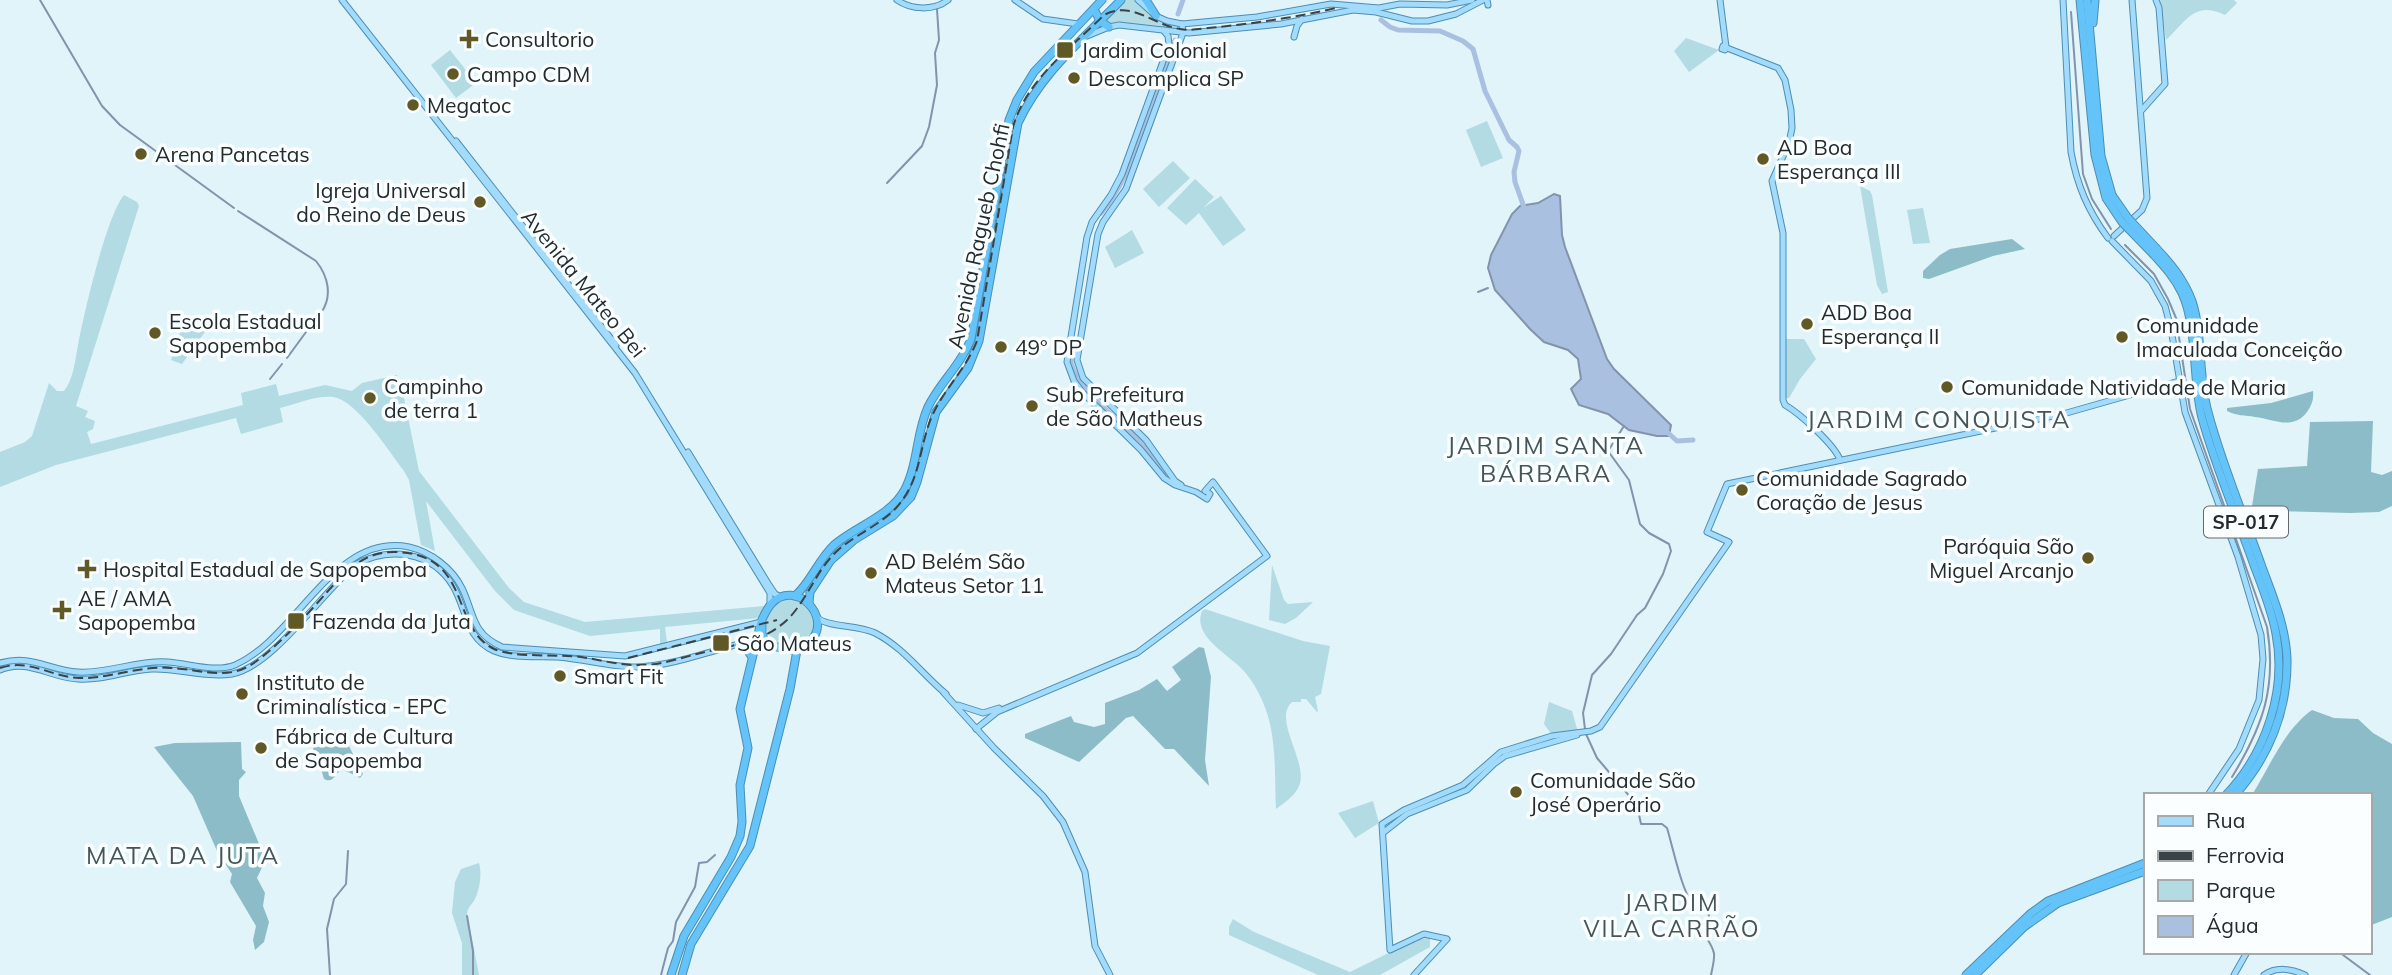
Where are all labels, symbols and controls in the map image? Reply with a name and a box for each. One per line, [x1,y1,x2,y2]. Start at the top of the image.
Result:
place label: Consultorio [485,26,594,52]
marker: Consultorio [459,29,479,49]
place label: Jardim Colonial [1081,37,1227,63]
marker: Jardim Colonial [1055,40,1075,60]
place label: Campo CDM [467,61,590,87]
place label: Descomplica SP [1088,65,1244,91]
marker: Campo CDM [445,66,461,82]
marker: Descomplica SP [1066,70,1082,86]
place label: Megatoc [427,92,511,118]
marker: Megatoc [405,97,421,113]
street label: Avenida Ragueb Chohfi [941,121,1015,351]
place label: AD Boa Esperança III [1777,134,1901,184]
place label: Arena Pancetas [155,141,310,167]
marker: Arena Pancetas [133,146,149,162]
marker: AD Boa Esperança III [1755,151,1771,167]
place label: Igreja Universal do Reino de Deus [296,177,466,227]
marker: Igreja Universal do Reino de Deus [472,194,488,210]
street label: Avenida Mateo Bei [516,204,652,362]
place label: ADD Boa Esperança II [1821,299,1939,349]
place label: Escola Estadual Sapopemba [169,308,322,358]
place label: Comunidade Imaculada Conceição [2136,312,2343,362]
marker: ADD Boa Esperança II [1799,316,1815,332]
marker: Escola Estadual Sapopemba [147,325,163,341]
marker: Comunidade Imaculada Conceição [2114,329,2130,345]
place label: 49º DP [1015,334,1082,360]
marker: 49º DP [993,339,1009,355]
place label: Campinho de terra 1 [384,373,483,423]
place label: Comunidade Natividade de Maria [1961,374,2286,400]
marker: Comunidade Natividade de Maria [1939,379,1955,395]
place label: Sub Prefeitura de São Matheus [1046,381,1203,431]
marker: Campinho de terra 1 [362,390,378,406]
marker: Sub Prefeitura de São Matheus [1024,398,1040,414]
district label: JARDIM CONQUISTA [1807,404,2071,434]
district label: JARDIM SANTA BÁRBARA [1447,430,1645,488]
place label: Comunidade Sagrado Coração de Jesus [1756,465,1967,515]
marker: Comunidade Sagrado Coração de Jesus [1734,482,1750,498]
road number: SP-017 [2204,506,2288,538]
place label: Paróquia São Miguel Arcanjo [1929,533,2074,583]
place label: AD Belém São Mateus Setor 11 [885,548,1044,598]
marker: Paróquia São Miguel Arcanjo [2080,550,2096,566]
place label: Hospital Estadual de Sapopemba [103,556,427,582]
marker: Hospital Estadual de Sapopemba [77,559,97,579]
marker: AD Belém São Mateus Setor 11 [863,565,879,581]
place label: AE / AMA Sapopemba [78,585,196,635]
marker: AE / AMA Sapopemba [52,600,72,620]
place label: Fazenda da Juta [312,608,471,634]
marker: Fazenda da Juta [286,611,306,631]
place label: São Mateus [737,630,852,656]
marker: São Mateus [711,633,731,653]
place label: Smart Fit [574,663,663,689]
marker: Smart Fit [552,668,568,684]
place label: Instituto de Criminalística - EPC [256,669,447,719]
marker: Instituto de Criminalística - EPC [234,686,250,702]
place label: Fábrica de Cultura de Sapopemba [275,723,453,773]
marker: Fábrica de Cultura de Sapopemba [253,740,269,756]
place label: Comunidade São José Operário [1530,767,1696,817]
marker: Comunidade São José Operário [1508,784,1524,800]
legend [2144,793,2371,954]
text: Rua [2206,807,2245,833]
district label: MATA DA JUTA [86,840,280,870]
text: Ferrovia [2206,842,2285,868]
text: Parque [2206,877,2275,903]
district label: JARDIM VILA CARRÃO [1583,888,1761,943]
text: Água [2206,912,2259,938]

